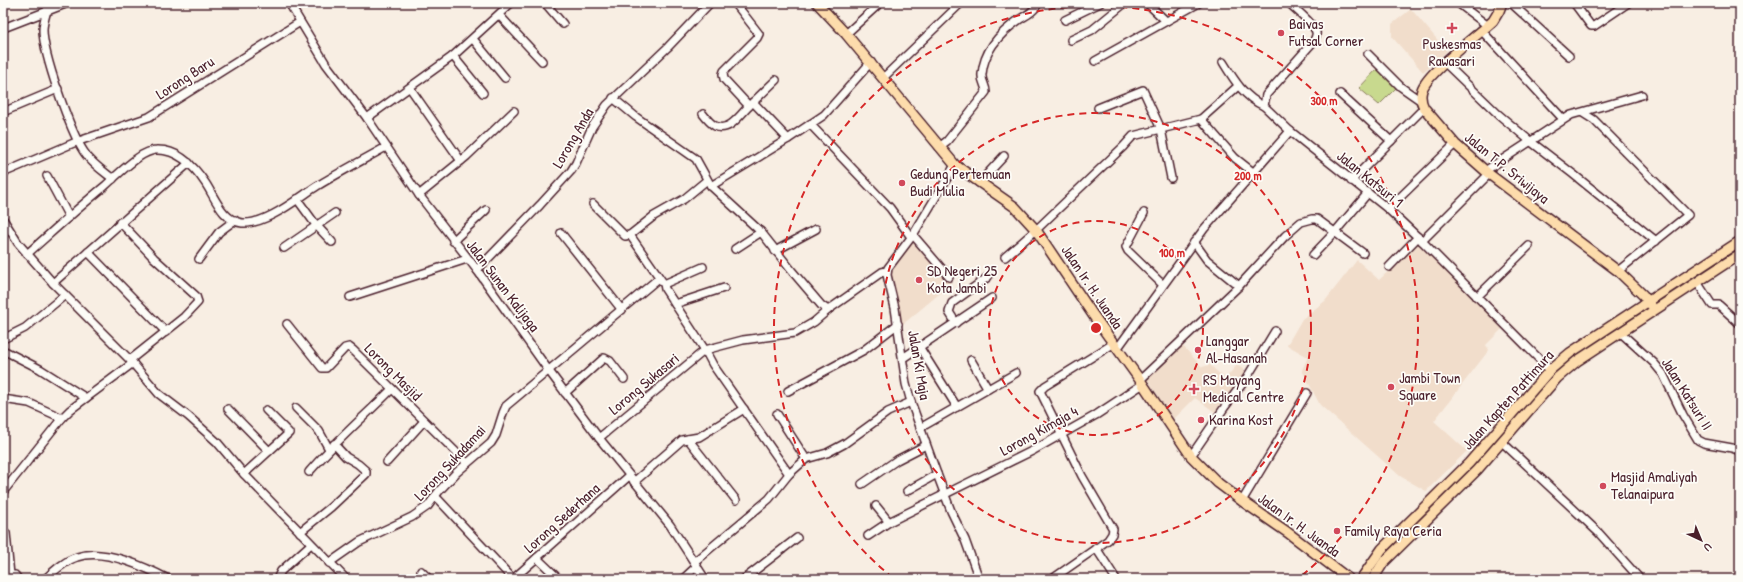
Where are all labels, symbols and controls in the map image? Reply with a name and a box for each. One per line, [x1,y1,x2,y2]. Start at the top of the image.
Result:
place label: Baivas Futsal Corner [1288,13,1364,51]
marker: Puskesmas Rawasari [1446,22,1458,34]
marker: Baivas Futsal Corner [1276,28,1286,38]
place label: Puskesmas Rawasari [1423,33,1482,71]
street label: Lorong Baru [151,51,218,104]
text: 300 m [1310,92,1338,109]
street label: Lorong Anda [547,104,598,172]
street label: Jalan T.P. Sriwijaya [1460,127,1554,208]
street label: Jalan Katsuri 1 [1333,145,1408,212]
place label: Gedung Pertemuan Budi Mulia [910,163,1011,201]
text: 200 m [1234,167,1262,184]
marker: Gedung Pertemuan Budi Mulia [897,178,907,188]
street label: Jalan Sunan Kalijaga [462,235,545,336]
street label: Jalan Ir. H. Juanda [1057,241,1128,333]
text: 100 m [1159,244,1185,261]
place label: SD Negeri 25 Kota Jambi [927,260,998,298]
marker: SD Negeri 25 Kota Jambi [914,275,924,285]
centre of rings [1089,321,1103,335]
street label: Jalan Ki Maja [903,328,936,402]
place label: Langgar Al-Hasanah [1206,330,1267,368]
street label: Lorong Masjid [360,338,427,405]
marker: Langgar Al-Hasanah [1193,345,1203,355]
street label: Jalan Kapten Pattimura [1457,345,1558,454]
street label: Lorong Sukasari [604,348,683,419]
street label: Jalan Katsuri II [1657,353,1718,434]
place label: Jambi Town Square [1399,367,1461,405]
place label: RS Mayang Medical Centre [1203,369,1284,407]
marker: Jambi Town Square [1386,382,1396,392]
marker: RS Mayang Medical Centre [1188,383,1200,395]
street label: Lorong Kimaja 4 [996,400,1082,461]
place label: Karina Kost [1209,409,1274,430]
marker: Karina Kost [1196,415,1206,425]
street label: Lorong Sukadamai [409,420,490,505]
place label: Masjid Amaliyah Telanaipura [1611,466,1697,504]
street label: Lorong Sederhana [519,478,604,557]
marker: Masjid Amaliyah Telanaipura [1598,481,1608,491]
street label: Jalan Ir. H. Juanda [1254,488,1345,562]
place label: Family Raya Ceria [1344,520,1442,541]
north arrow [1681,520,1721,560]
marker: Family Raya Ceria [1332,526,1342,536]
text: U [1701,540,1715,554]

